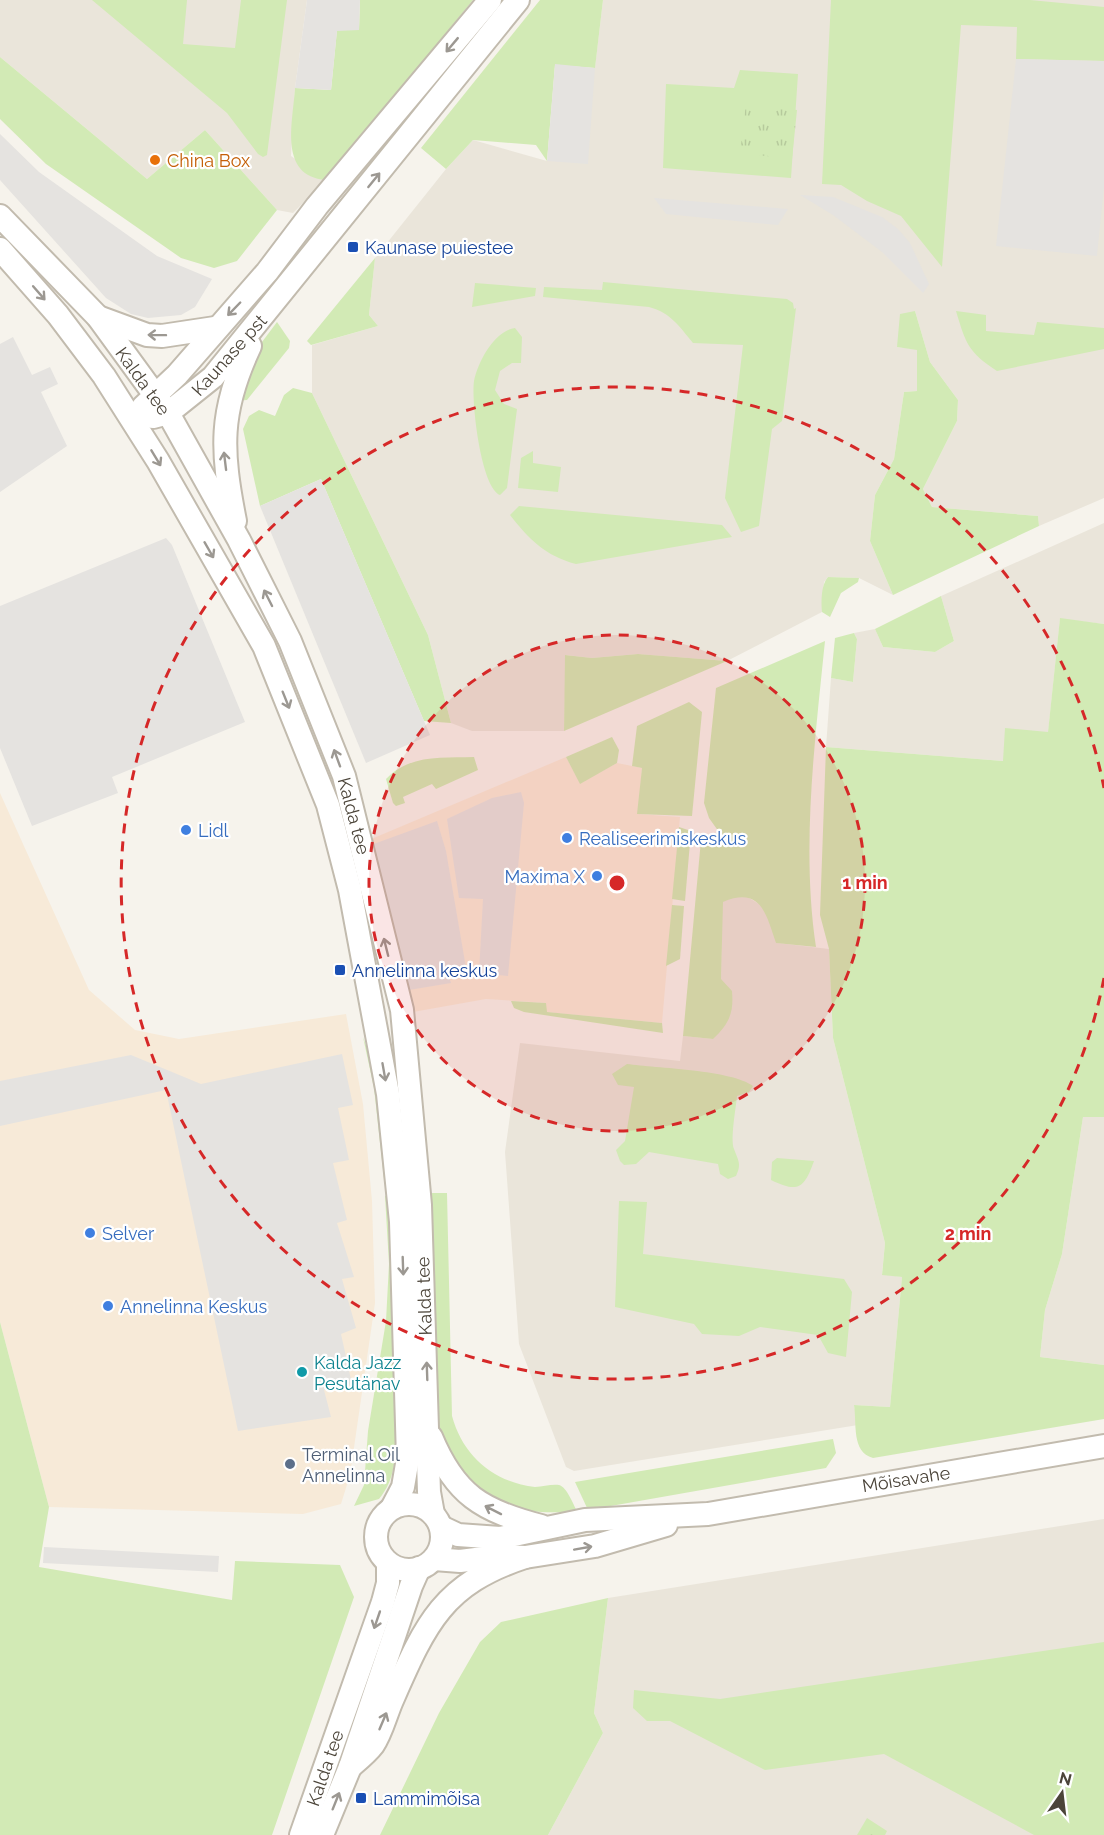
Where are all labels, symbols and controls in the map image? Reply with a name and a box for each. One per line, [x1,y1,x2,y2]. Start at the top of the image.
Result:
one-way arrow [446,37,459,53]
place label: China Box [167,150,250,171]
marker: China Box [148,153,162,167]
one-way arrow [367,173,381,188]
place label: Kaunase puiestee [365,237,514,258]
marker: Kaunase puiestee [346,240,360,254]
one-way arrow [32,285,46,300]
one-way arrow [226,302,241,317]
street label: Kaunase pst [187,310,271,400]
one-way arrow [147,330,167,341]
street label: Kalda tee [111,343,175,419]
one-way arrow [151,449,163,466]
one-way arrow [219,452,230,472]
one-way arrow [204,540,215,558]
one-way arrow [261,589,273,607]
one-way arrow [281,690,292,708]
one-way arrow [331,749,342,768]
street label: Kalda tee [334,775,374,857]
place label: Lidl [198,820,229,841]
marker: Lidl [179,823,193,837]
place label: Realiseerimiskeskus [579,828,746,849]
marker: Realiseerimiskeskus [560,831,574,845]
place label: Maxima X [504,866,586,887]
marker: Maxima X [590,869,604,883]
text: 1 min [842,872,888,893]
centre of rings [607,873,627,893]
one-way arrow [380,938,392,957]
place label: Annelinna keskus [352,960,497,981]
marker: Annelinna keskus [333,963,347,977]
one-way arrow [379,1061,390,1081]
place label: Selver [102,1223,155,1244]
text: 2 min [945,1223,991,1244]
marker: Selver [83,1226,97,1240]
one-way arrow [397,1255,408,1275]
street label: Kalda tee [412,1256,436,1336]
place label: Annelinna Keskus [120,1296,267,1317]
marker: Annelinna Keskus [101,1299,115,1313]
place label: Kalda Jazz Pesutänav [314,1352,402,1394]
one-way arrow [421,1361,432,1381]
marker: Kalda Jazz Pesutänav [295,1365,309,1379]
place label: Terminal Oil Annelinna [302,1444,400,1486]
marker: Terminal Oil Annelinna [283,1457,297,1471]
street label: Mõisavahe [861,1462,952,1496]
one-way arrow [485,1504,503,1515]
one-way arrow [573,1542,592,1553]
one-way arrow [370,1610,381,1629]
one-way arrow [378,1712,389,1731]
street label: Kalda tee [302,1727,348,1809]
north arrow [1032,1763,1092,1823]
text: N [1057,1768,1074,1790]
place label: Lammimõisa [373,1788,480,1809]
marker: Lammimõisa [354,1791,368,1805]
one-way arrow [331,1792,342,1811]

